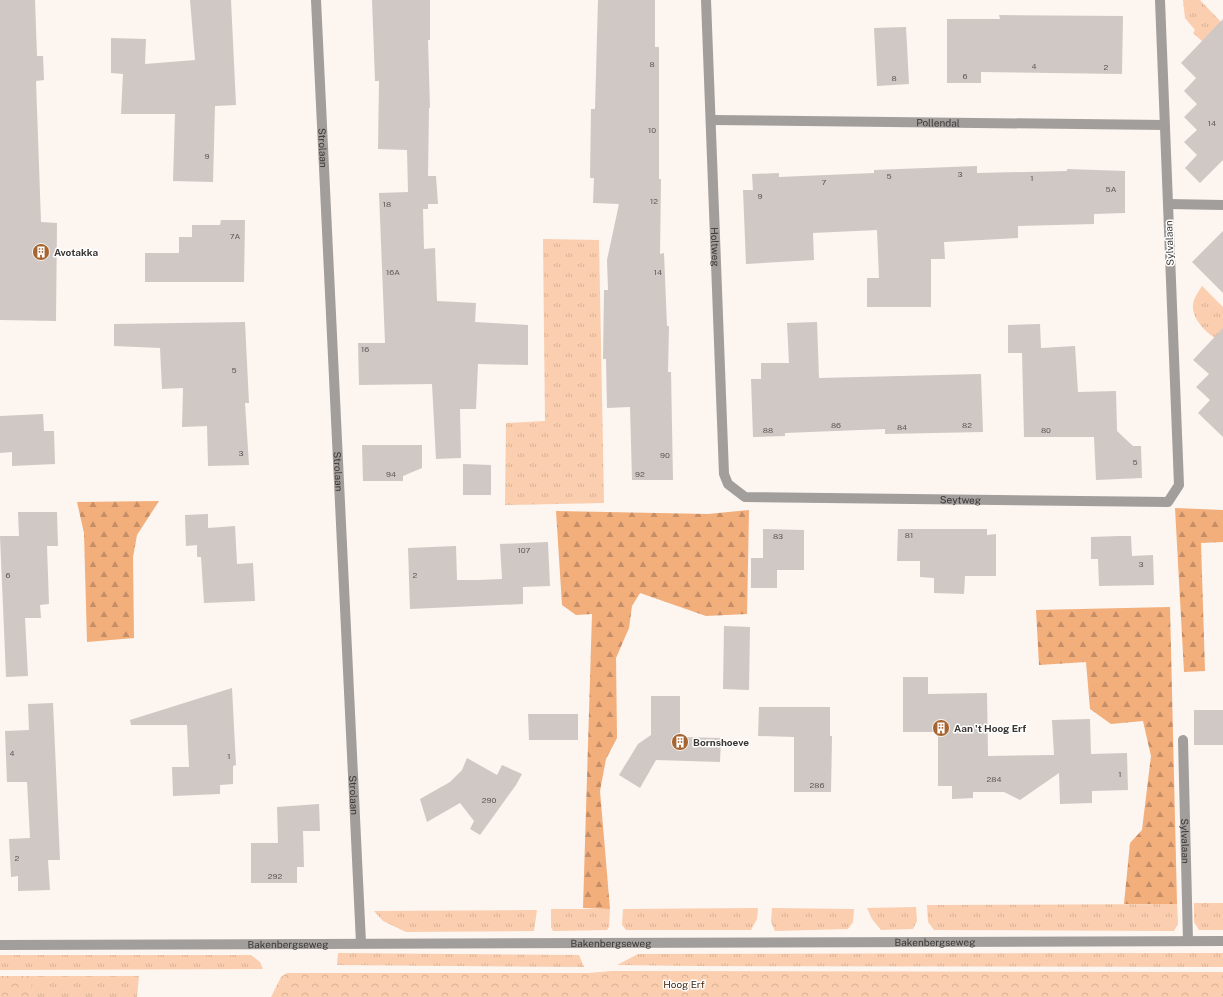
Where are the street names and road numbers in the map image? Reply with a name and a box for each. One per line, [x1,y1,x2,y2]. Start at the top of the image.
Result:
street label: Pollendal [916,116,960,129]
street label: Strolaan [316,128,330,168]
street label: Sylvalaan [1162,220,1176,266]
street label: Holtweg [709,227,722,267]
street label: Strolaan [332,451,345,492]
street label: Seytweg [940,493,981,506]
street label: Strolaan [347,775,361,815]
street label: Sylvalaan [1179,818,1192,864]
street label: Bakenbergseweg [895,936,975,948]
street label: Bakenbergseweg [571,937,651,949]
street label: Bakenbergseweg [248,938,328,950]

